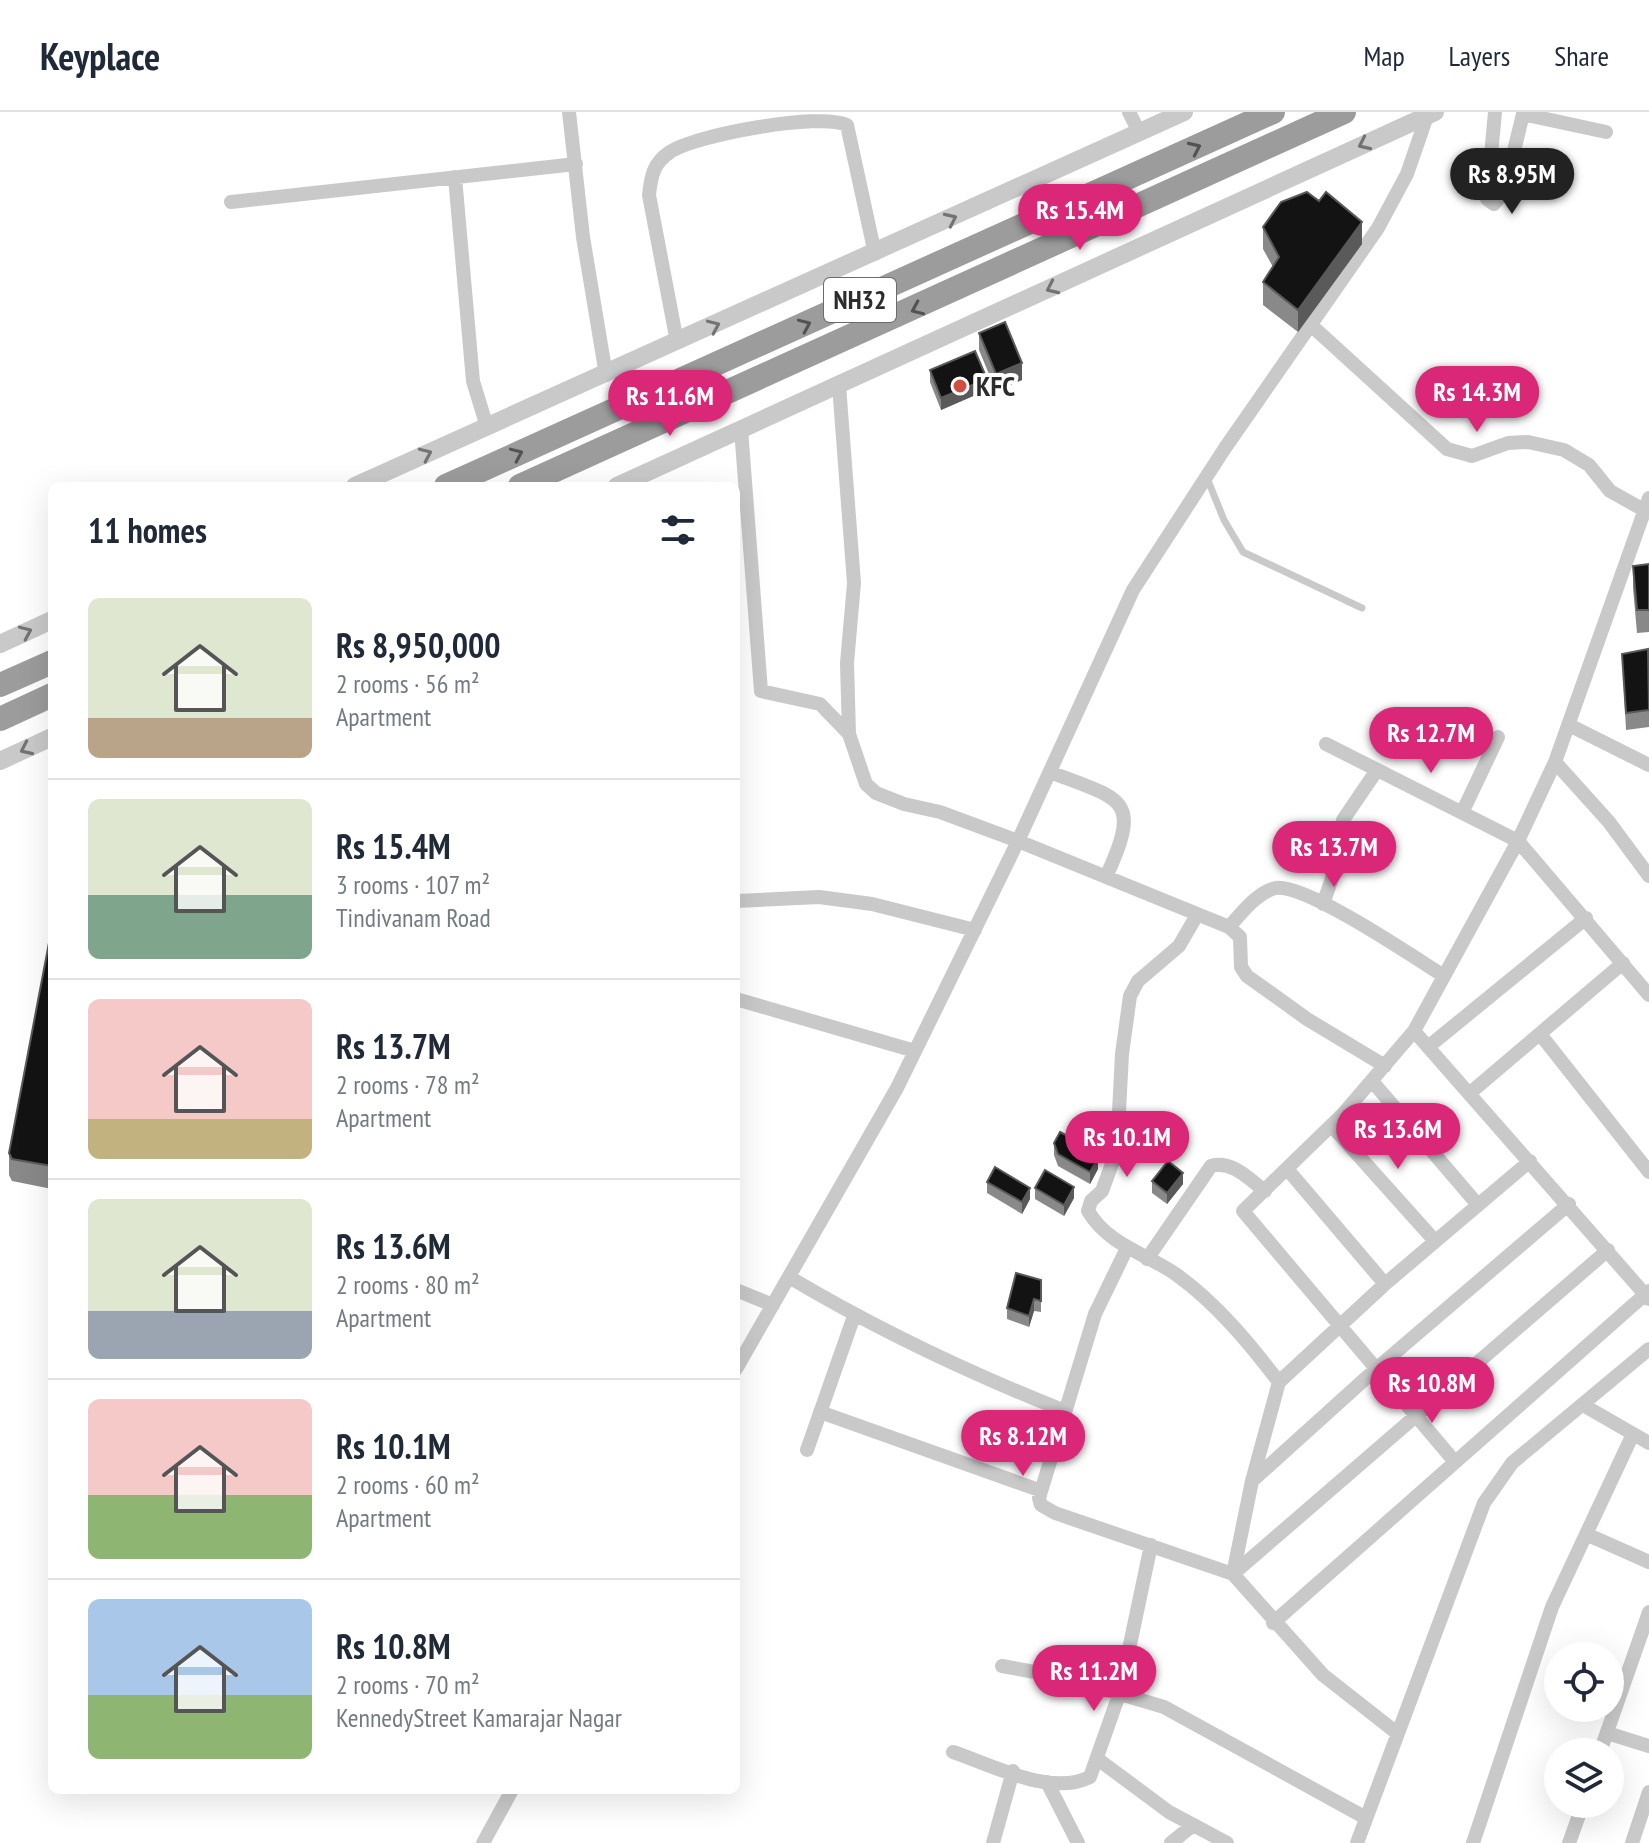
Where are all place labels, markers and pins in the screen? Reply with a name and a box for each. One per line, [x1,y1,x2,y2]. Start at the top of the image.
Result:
pin: Rs 8.95M [1429,148,1595,216]
pin: Rs 15.4M [997,184,1163,252]
pin: Rs 14.3M [1394,366,1560,434]
place label: KFC [976,367,1015,404]
pin: Rs 11.6M [587,370,753,438]
marker: KFC [951,377,969,395]
pin: Rs 12.7M [1348,707,1514,775]
pin: Rs 13.7M [1251,821,1417,889]
pin: Rs 13.6M [1315,1103,1481,1171]
pin: Rs 10.1M [1044,1111,1210,1179]
pin: Rs 10.8M [1349,1357,1515,1425]
pin: Rs 8.12M [940,1410,1106,1478]
pin: Rs 11.2M [1011,1645,1177,1713]

